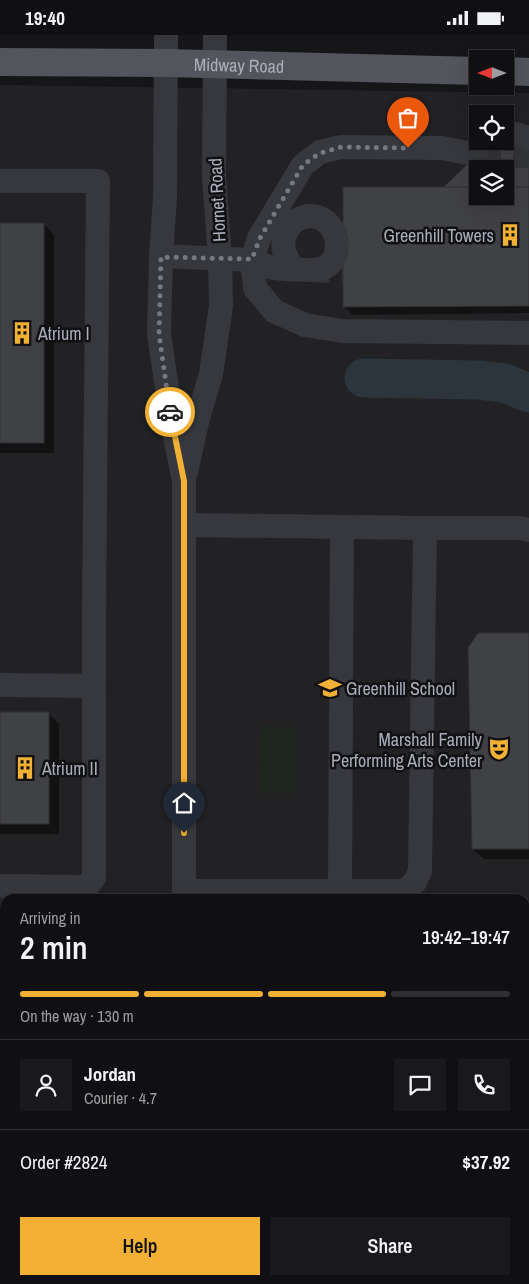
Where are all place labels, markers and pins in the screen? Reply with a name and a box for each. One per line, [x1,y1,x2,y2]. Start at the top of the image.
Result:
pin [387,97,429,148]
building icon: Greenhill Towers [497,222,523,248]
place label: Greenhill Towers [384,223,494,248]
building icon: Atrium I [9,320,35,346]
place label: Atrium I [37,321,90,346]
school or university icon: Greenhill School [317,675,343,701]
place label: Greenhill School [346,676,455,701]
place label: Marshall Family Performing Arts Center [331,727,483,773]
theatre icon: Marshall Family Performing Arts Center [486,736,512,762]
building icon: Atrium II [12,755,38,781]
place label: Atrium II [41,756,98,781]
pin [163,782,205,833]

